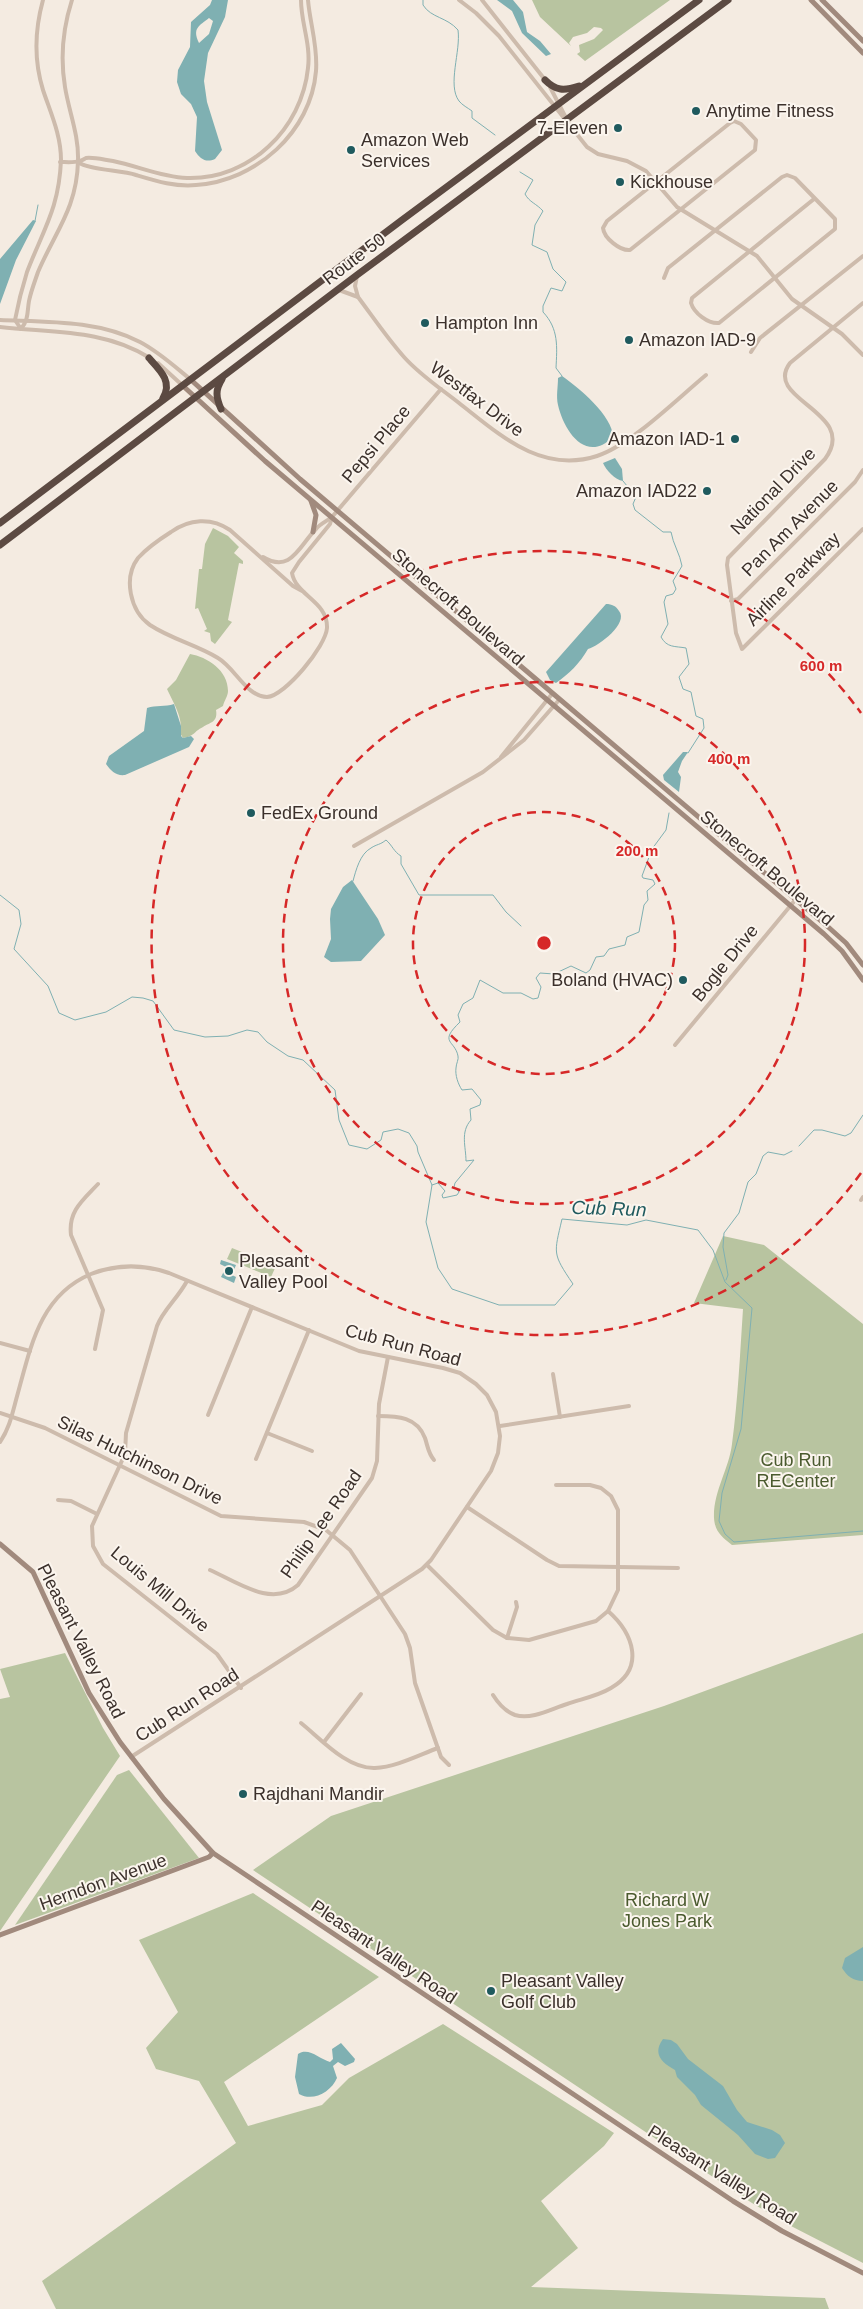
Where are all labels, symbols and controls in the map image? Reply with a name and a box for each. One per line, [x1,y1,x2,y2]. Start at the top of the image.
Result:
place label: Anytime Fitness [706,101,834,121]
marker: Anytime Fitness [690,105,702,117]
place label: 7-Eleven [537,118,608,138]
marker: 7-Eleven [612,122,624,134]
place label: Amazon Web Services [361,130,469,171]
marker: Amazon Web Services [345,144,357,156]
place label: Kickhouse [630,172,713,192]
marker: Kickhouse [614,176,626,188]
street label: Route 50 [319,229,389,289]
place label: Hampton Inn [435,313,538,333]
marker: Hampton Inn [419,317,431,329]
place label: Amazon IAD-9 [639,330,756,350]
marker: Amazon IAD-9 [623,334,635,346]
street label: Westfax Drive [426,357,528,441]
street label: Pepsi Place [338,401,414,487]
place label: Amazon IAD-1 [608,429,725,449]
marker: Amazon IAD-1 [729,433,741,445]
street label: National Drive [727,443,819,539]
street label: Pan Am Avenue [738,476,842,580]
place label: Amazon IAD22 [576,481,697,501]
marker: Amazon IAD22 [701,485,713,497]
street label: Airline Parkway [742,528,844,630]
street label: Stonecroft Boulevard [388,544,528,670]
text: 600 m [800,657,842,674]
text: 400 m [708,750,750,767]
place label: FedEx Ground [261,803,378,823]
street label: Stonecroft Boulevard [696,806,838,930]
marker: FedEx Ground [245,807,257,819]
text: 200 m [616,842,658,859]
street label: Bogle Drive [688,921,762,1005]
centre of rings [535,934,553,952]
place label: Boland (HVAC) [551,970,673,990]
marker: Boland (HVAC) [677,974,689,986]
water label: Cub Run [571,1197,647,1220]
place label: Pleasant Valley Pool [239,1251,328,1292]
marker: Pleasant Valley Pool [223,1265,235,1277]
street label: Cub Run Road [343,1320,463,1370]
street label: Silas Hutchinson Drive [54,1411,226,1509]
park label: Cub Run RECenter [756,1450,836,1491]
street label: Philip Lee Road [276,1466,366,1582]
street label: Louis Mill Drive [107,1542,213,1636]
street label: Pleasant Valley Road [33,1560,129,1722]
street label: Cub Run Road [132,1664,242,1746]
place label: Rajdhani Mandir [253,1784,384,1804]
marker: Rajdhani Mandir [237,1788,249,1800]
street label: Herndon Avenue [37,1850,169,1914]
park label: Richard W Jones Park [622,1890,713,1931]
street label: Pleasant Valley Road [308,1896,460,2008]
place label: Pleasant Valley Golf Club [501,1971,624,2012]
marker: Pleasant Valley Golf Club [485,1985,497,1997]
street label: Pleasant Valley Road [644,2121,800,2229]

